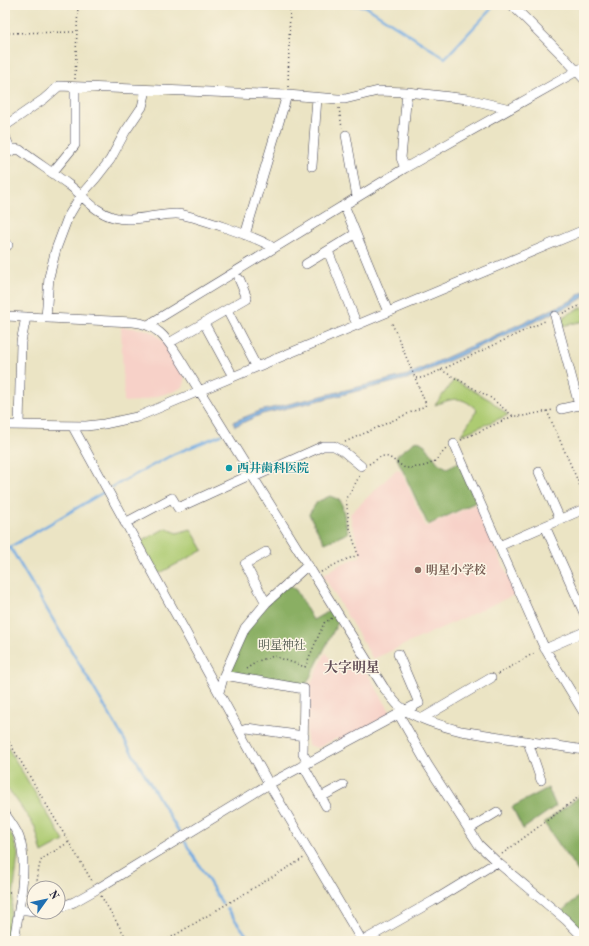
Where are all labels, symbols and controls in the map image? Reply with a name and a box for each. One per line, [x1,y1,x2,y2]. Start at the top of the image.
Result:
place label: 西井歯科医院 [237,461,309,475]
marker: 西井歯科医院 [224,463,234,473]
place label: 明星小学校 [426,563,486,577]
marker: 明星小学校 [413,565,423,575]
park label: 明星神社 [258,638,306,652]
district label: 大字明星 [324,660,380,675]
north arrow [26,880,66,920]
text: N [46,889,60,902]

